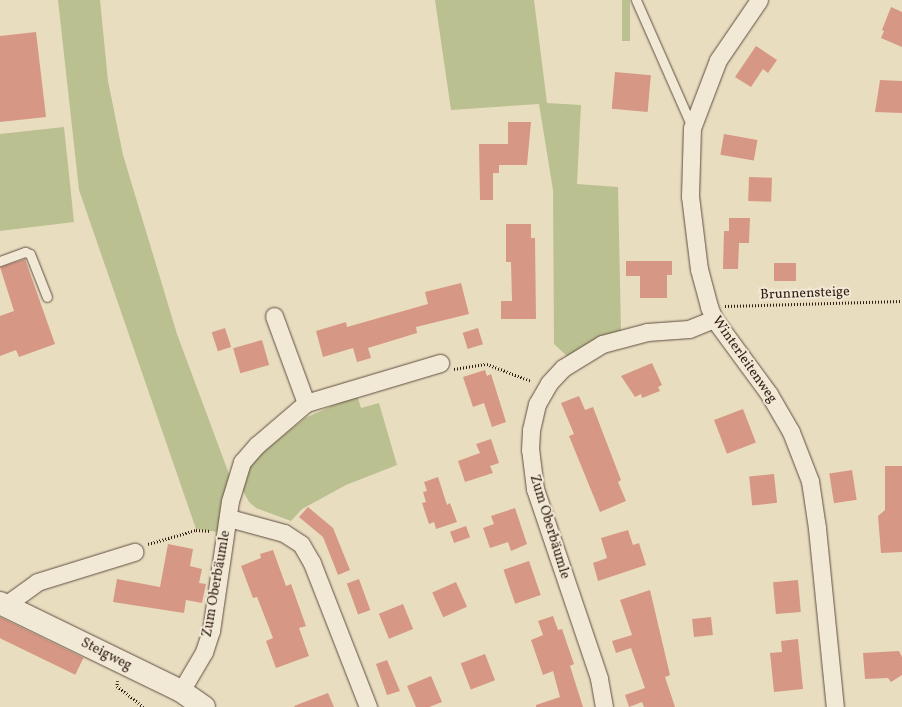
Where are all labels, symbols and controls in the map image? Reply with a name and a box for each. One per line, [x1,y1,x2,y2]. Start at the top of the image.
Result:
street label: Brunnensteige [760,284,850,304]
street label: Winterleitenweg [708,313,780,407]
street label: Zum Oberbäumle [525,473,573,581]
street label: Zum Oberbäumle [199,529,235,639]
street label: Steigweg [78,635,134,675]

